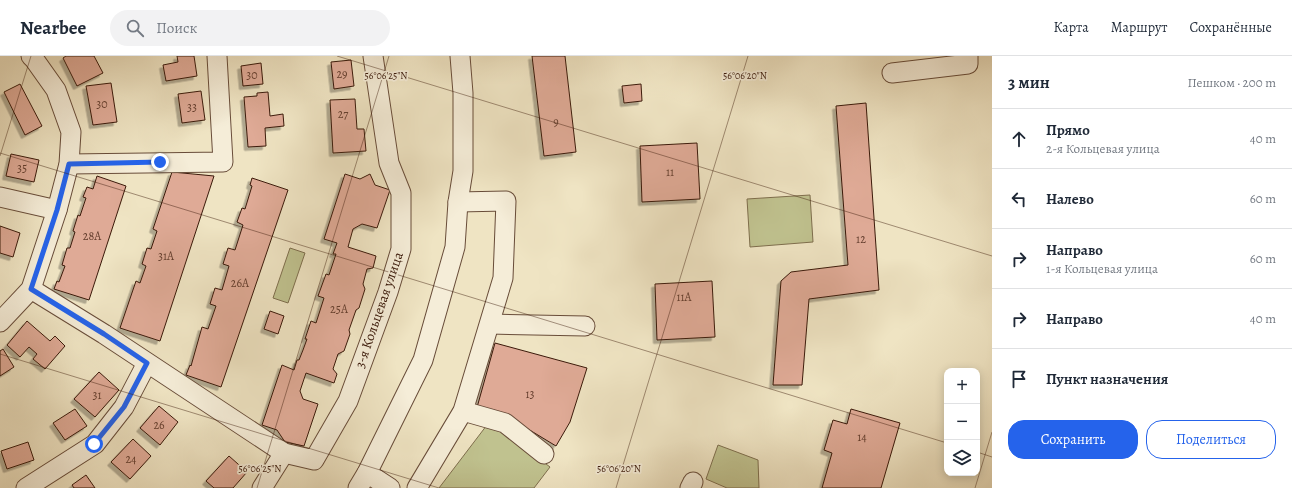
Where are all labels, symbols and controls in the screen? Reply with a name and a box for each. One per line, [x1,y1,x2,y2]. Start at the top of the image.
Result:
search box [110,10,390,46]
text: Nearbee [20,15,86,41]
icon: search [124,17,146,39]
text: Поиск [156,18,197,38]
text: Карта [1054,18,1089,37]
text: Маршрут [1111,18,1167,37]
text: Сохранённые [1189,18,1272,37]
house number: 29 [336,66,348,82]
house number: 30 [246,67,258,83]
text: 56°06'25"N [365,69,407,82]
text: 56°06'20"N [723,69,767,82]
text: 3 мин [1008,71,1050,94]
text: Пешком · 200 m [1188,74,1276,91]
house number: 30 [96,96,108,112]
house number: 33 [187,99,197,115]
house number: 27 [338,106,349,122]
house number: 9 [553,114,559,130]
text: Прямо [1046,120,1090,140]
icon: ahead [1008,128,1030,150]
text: 40 m [1250,130,1276,147]
text: 2-я Кольцевая улица [1046,140,1160,157]
route end [151,153,169,171]
house number: 35 [17,160,27,176]
house number: 11 [666,164,674,180]
icon: left [1008,188,1030,210]
text: Налево [1046,189,1094,209]
text: 60 m [1250,190,1276,207]
house number: 28А [83,228,102,244]
house number: 12 [856,231,866,247]
text: Направо [1046,240,1103,260]
house number: 31А [158,248,175,264]
icon: right [1008,248,1030,270]
street label: 3-я Кольцевая улица [350,249,408,371]
text: 60 m [1250,250,1276,267]
text: 1-я Кольцевая улица [1046,260,1158,277]
house number: 26А [231,275,250,291]
house number: 11А [676,289,693,305]
house number: 25А [330,301,349,317]
icon: right [1008,308,1030,330]
text: Направо [1046,309,1103,329]
text: 40 m [1250,310,1276,327]
map controls [944,368,980,476]
button: + [944,368,980,404]
icon: arrive [1008,368,1030,390]
text: Пункт назначения [1046,369,1168,389]
house number: 13 [525,386,535,402]
house number: 31 [92,387,102,403]
button: − [944,404,980,440]
house number: 26 [153,417,165,433]
button: Сохранить [1008,420,1138,459]
button: Поделиться [1146,420,1276,459]
house number: 14 [857,429,867,445]
route start [85,435,103,453]
button: layers [944,440,980,476]
house number: 24 [125,451,137,467]
text: 56°06'25"N [239,462,281,475]
text: 56°06'20"N [597,462,641,475]

